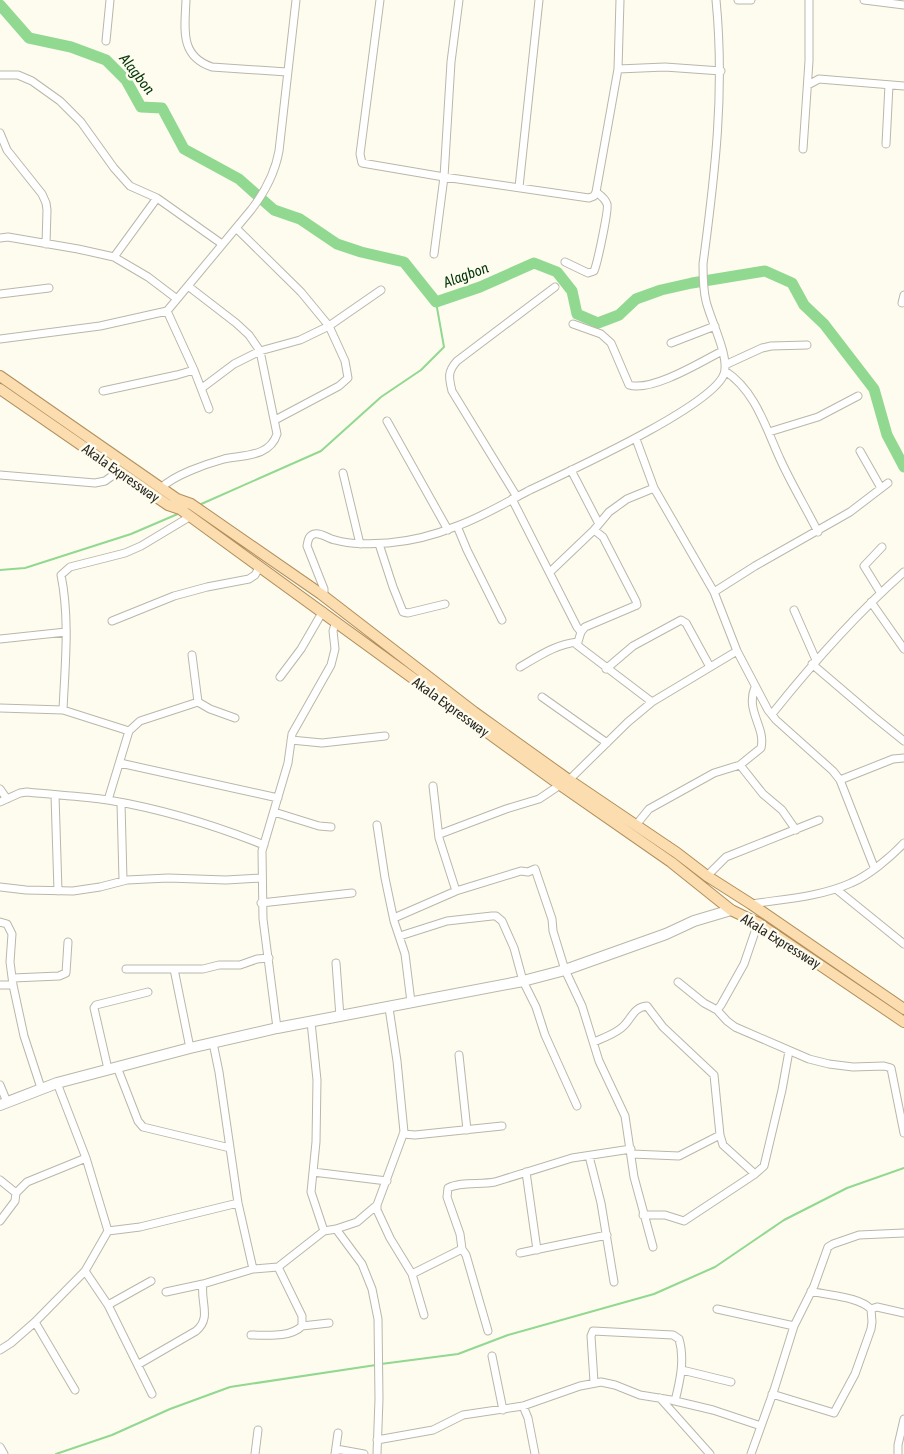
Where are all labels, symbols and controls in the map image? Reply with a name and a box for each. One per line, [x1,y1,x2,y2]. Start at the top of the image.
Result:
water label: Alagbon [116,49,158,97]
water label: Alagbon [440,259,491,291]
street label: Akala Expressway [79,440,163,506]
street label: Akala Expressway [410,674,493,740]
street label: Akala Expressway [738,910,824,972]

